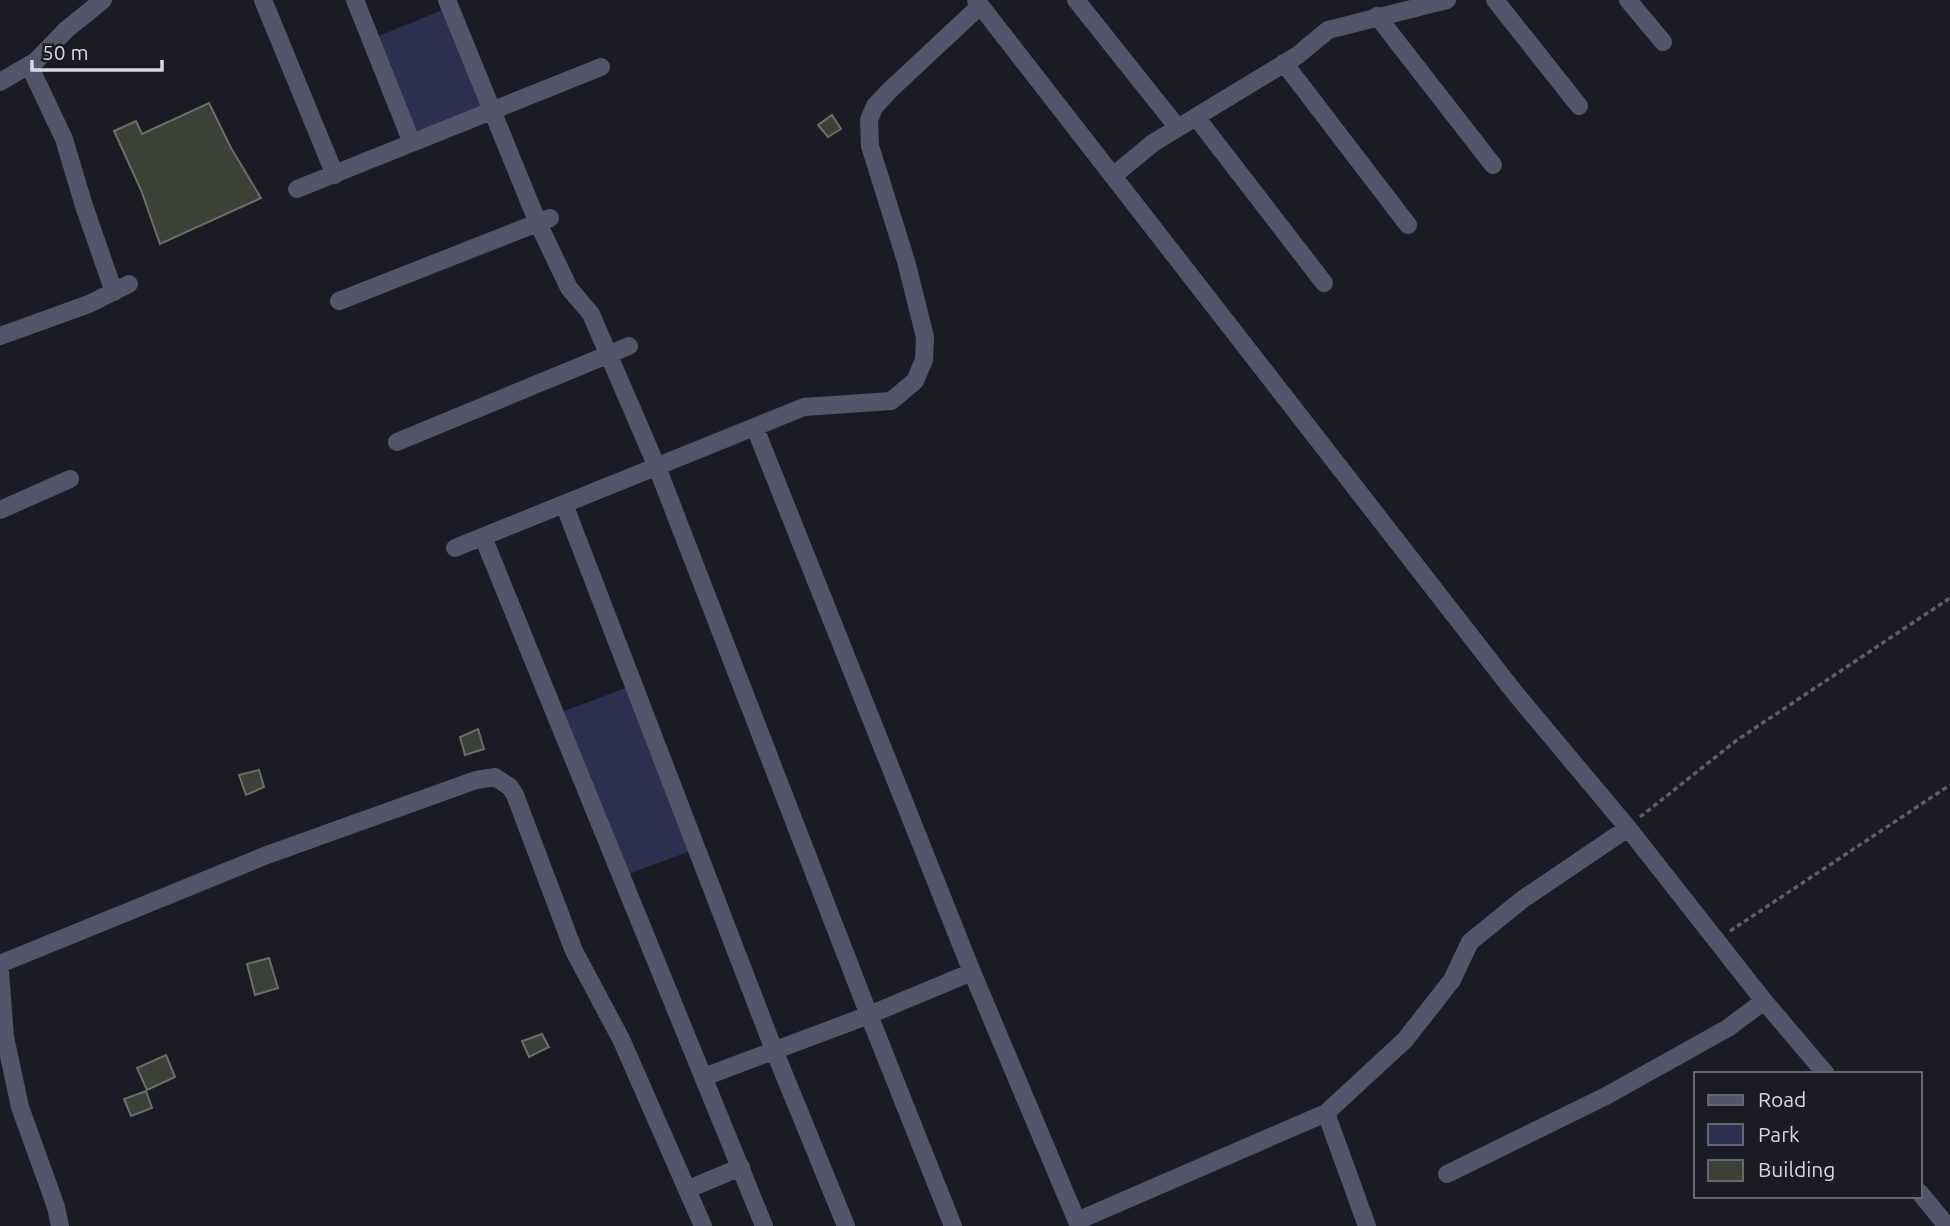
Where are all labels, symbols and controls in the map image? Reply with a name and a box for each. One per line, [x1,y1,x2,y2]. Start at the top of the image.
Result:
scale bar [32,28,161,72]
text: 50 m [42,40,89,64]
legend [1694,1072,1922,1198]
text: Road [1758,1087,1806,1111]
text: Park [1758,1122,1800,1146]
text: Building [1758,1157,1835,1181]

